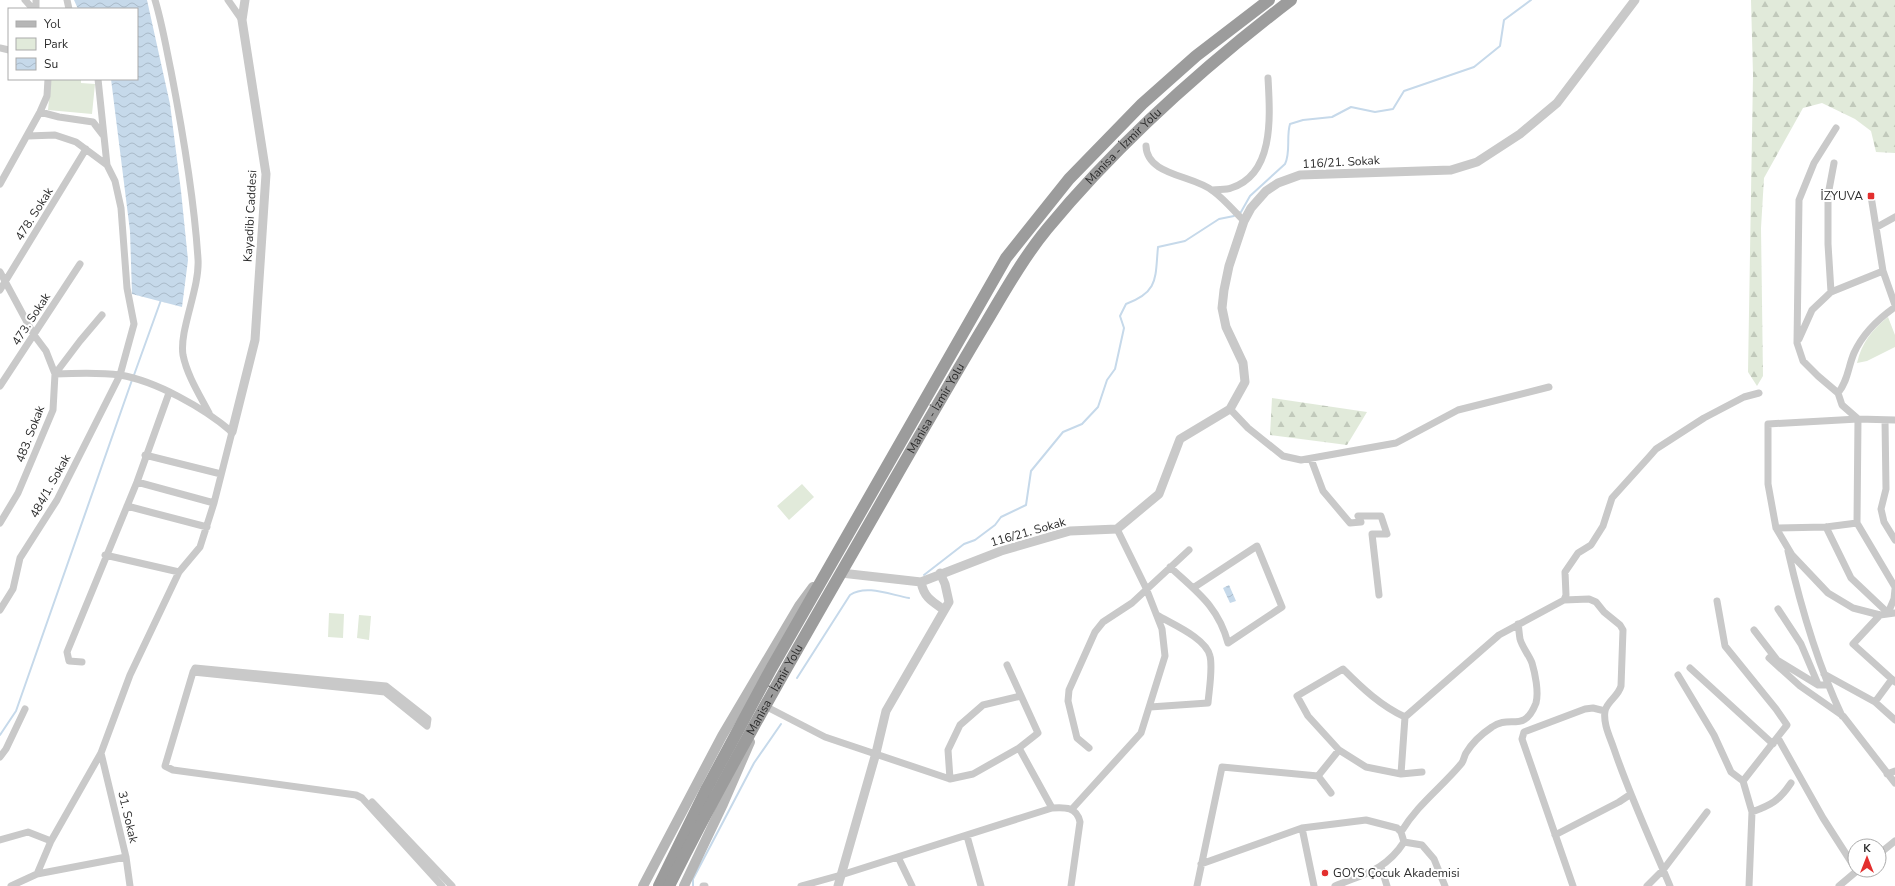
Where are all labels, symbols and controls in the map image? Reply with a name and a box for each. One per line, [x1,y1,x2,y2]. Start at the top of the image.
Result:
legend [8,8,138,80]
text: Yol [43,16,61,32]
text: Park [44,36,69,52]
text: Su [44,56,58,72]
street label: Manisa - İzmir Yolu [1082,104,1165,188]
street label: 116/21. Sokak [1302,152,1381,172]
street label: Kayadibi Caddesi [240,170,260,262]
street label: 478. Sokak [11,184,57,244]
place label: İZYUVA [1821,188,1863,204]
marker: İZYUVA [1866,191,1876,201]
street label: 473. Sokak [8,289,55,348]
street label: Manisa - İzmir Yolu [903,360,968,457]
street label: 483. Sokak [12,402,49,465]
street label: 484/1. Sokak [26,450,75,521]
street label: 116/21. Sokak [989,513,1068,550]
street label: Manisa - İzmir Yolu [743,641,807,738]
street label: 31. Sokak [114,790,142,845]
north arrow [1847,838,1887,878]
text: K [1863,841,1871,856]
place label: GOYS Çocuk Akademisi [1333,865,1459,881]
marker: GOYS Çocuk Akademisi [1320,868,1330,878]

